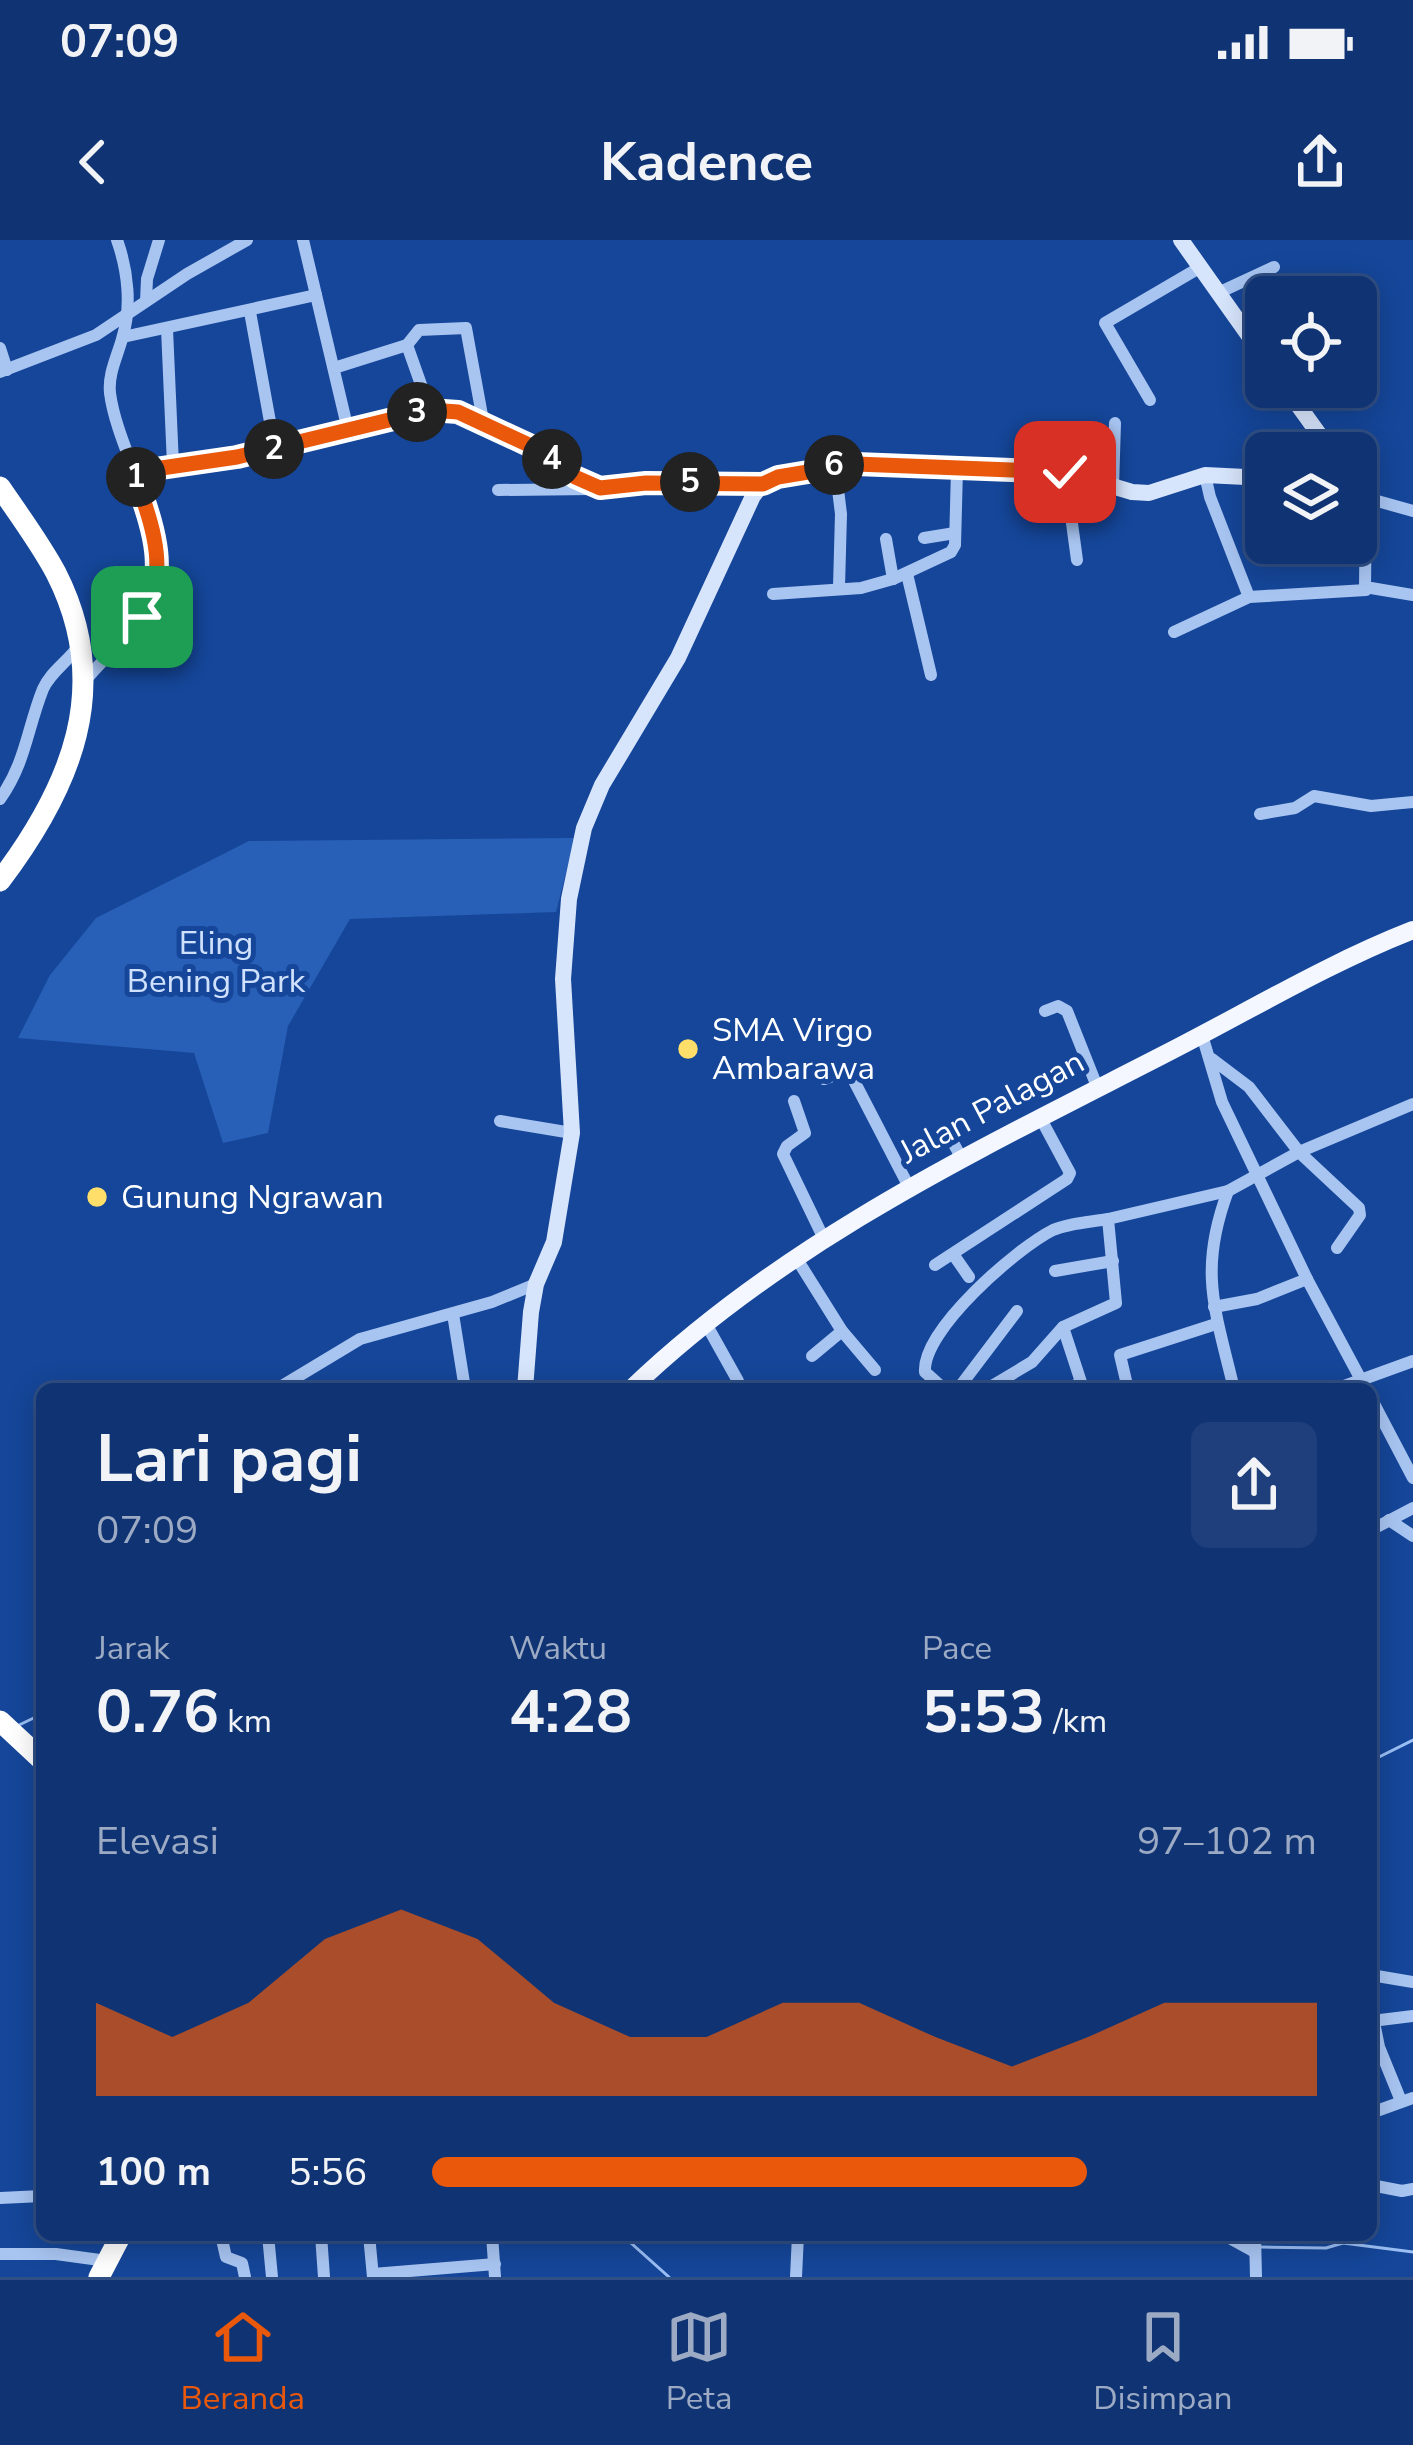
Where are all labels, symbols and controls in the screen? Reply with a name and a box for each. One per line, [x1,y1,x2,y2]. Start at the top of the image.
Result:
text: 07:09 [60,12,179,73]
text: Kadence [600,125,813,199]
icon: back [60,129,126,195]
icon: share [1287,129,1353,195]
map controls [1245,276,1377,564]
button: locate [1245,276,1377,408]
pin: 3 [387,382,447,442]
text: 3 [407,389,427,434]
pin: 2 [244,419,304,479]
pin [1014,421,1116,523]
text: 2 [264,426,284,471]
pin: 4 [522,429,582,489]
button: layers [1245,432,1377,564]
pin: 6 [804,435,864,495]
text: 4 [542,436,562,481]
icon: check [1032,439,1098,505]
text: 6 [824,442,844,487]
pin: 1 [106,447,166,507]
pin: 5 [660,452,720,512]
text: 1 [126,454,146,499]
text: 5 [680,459,700,504]
pin [91,566,193,668]
icon: arrive [109,584,175,650]
park label: Eling Bening Park [127,921,306,1004]
place label: SMA Virgo Ambarawa [712,1008,875,1091]
marker: SMA Virgo Ambarawa [675,1036,701,1062]
street label: Jalan Palagan [891,1039,1092,1175]
place label: Gunung Ngrawan [121,1175,384,1220]
marker: Gunung Ngrawan [84,1184,110,1210]
text: Lari pagi [96,1414,362,1504]
button: share [1191,1422,1317,1548]
text: 07:09 [96,1504,199,1557]
text: Jarak [96,1626,170,1671]
text: Waktu [509,1626,607,1671]
text: Pace [922,1626,992,1671]
text: 0.76 [96,1671,219,1753]
text: 4:28 [509,1671,632,1753]
text: 5:53 [922,1671,1045,1753]
text: km [219,1699,272,1744]
text: /km [1045,1699,1107,1744]
text: Elevasi [96,1815,219,1868]
text: 97–102 m [1137,1815,1317,1868]
text: 100 m [96,2146,211,2199]
text: 5:56 [288,2146,367,2199]
tab: Beranda [180,2304,305,2421]
tab: Peta [666,2304,732,2421]
tab: Disimpan [1093,2304,1233,2421]

